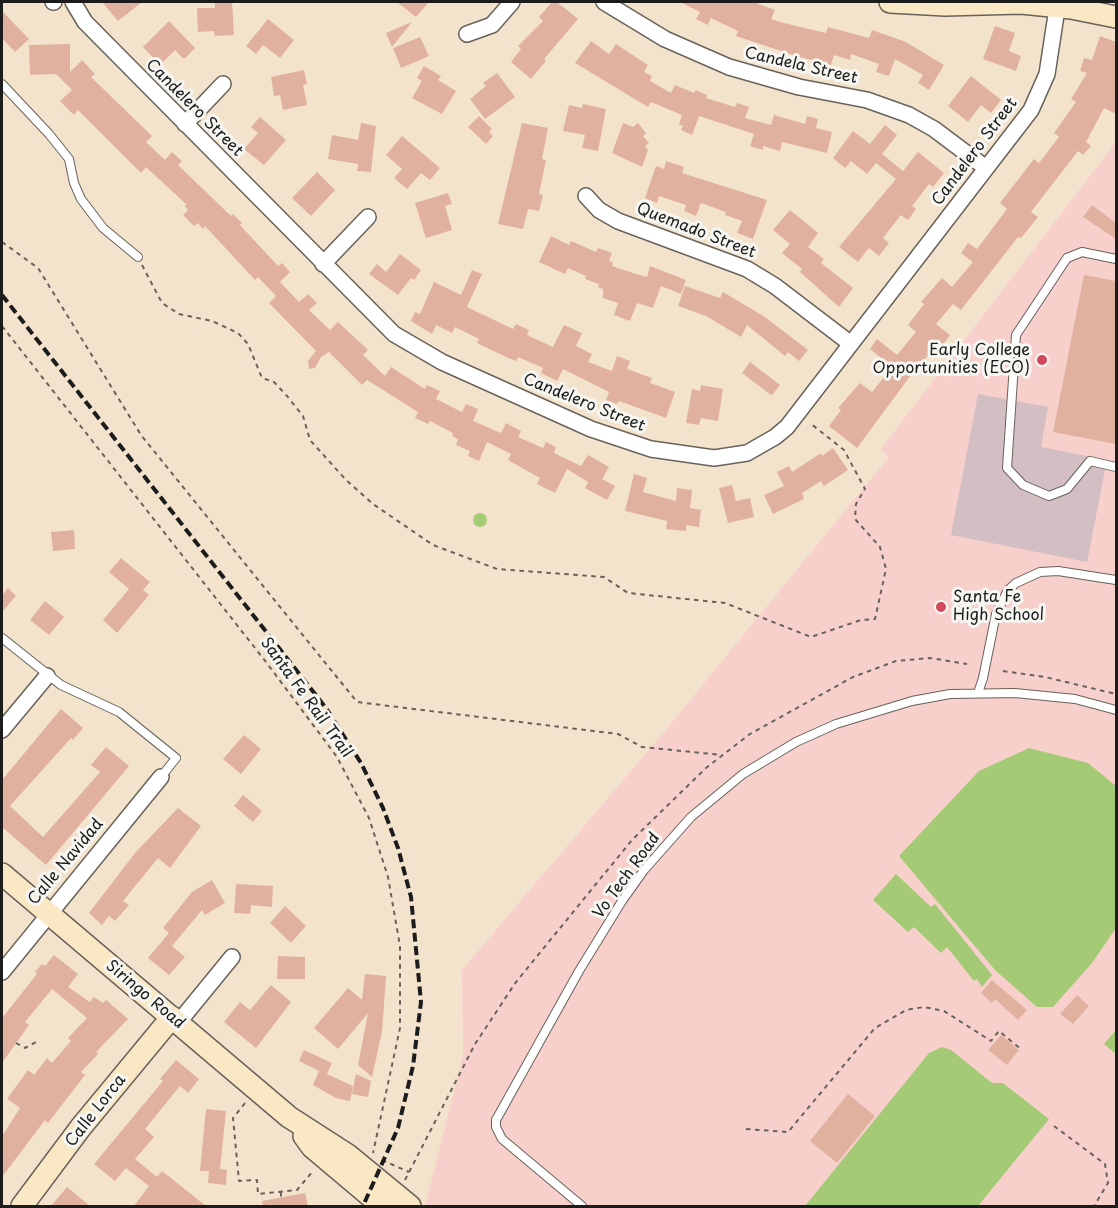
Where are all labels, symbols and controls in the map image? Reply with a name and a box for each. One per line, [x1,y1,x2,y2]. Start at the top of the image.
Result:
street label: Candela Street [743,44,859,88]
street label: Candelero Street [141,55,247,161]
street label: Candelero Street [928,94,1022,210]
street label: Quemado Street [634,199,758,263]
place label: Early College Opportunities (ECO) [872,341,1030,379]
marker: Early College Opportunities (ECO) [1035,353,1049,367]
street label: Candelero Street [520,370,648,436]
place label: Santa Fe High School [953,588,1044,626]
marker: Santa Fe High School [934,600,948,614]
street label: Santa Fe Rail Trail [256,634,356,762]
street label: Calle Navidad [24,815,108,909]
street label: Vo Tech Road [589,829,665,923]
street label: Siringo Road [102,956,188,1034]
street label: Calle Lorca [62,1071,130,1151]

